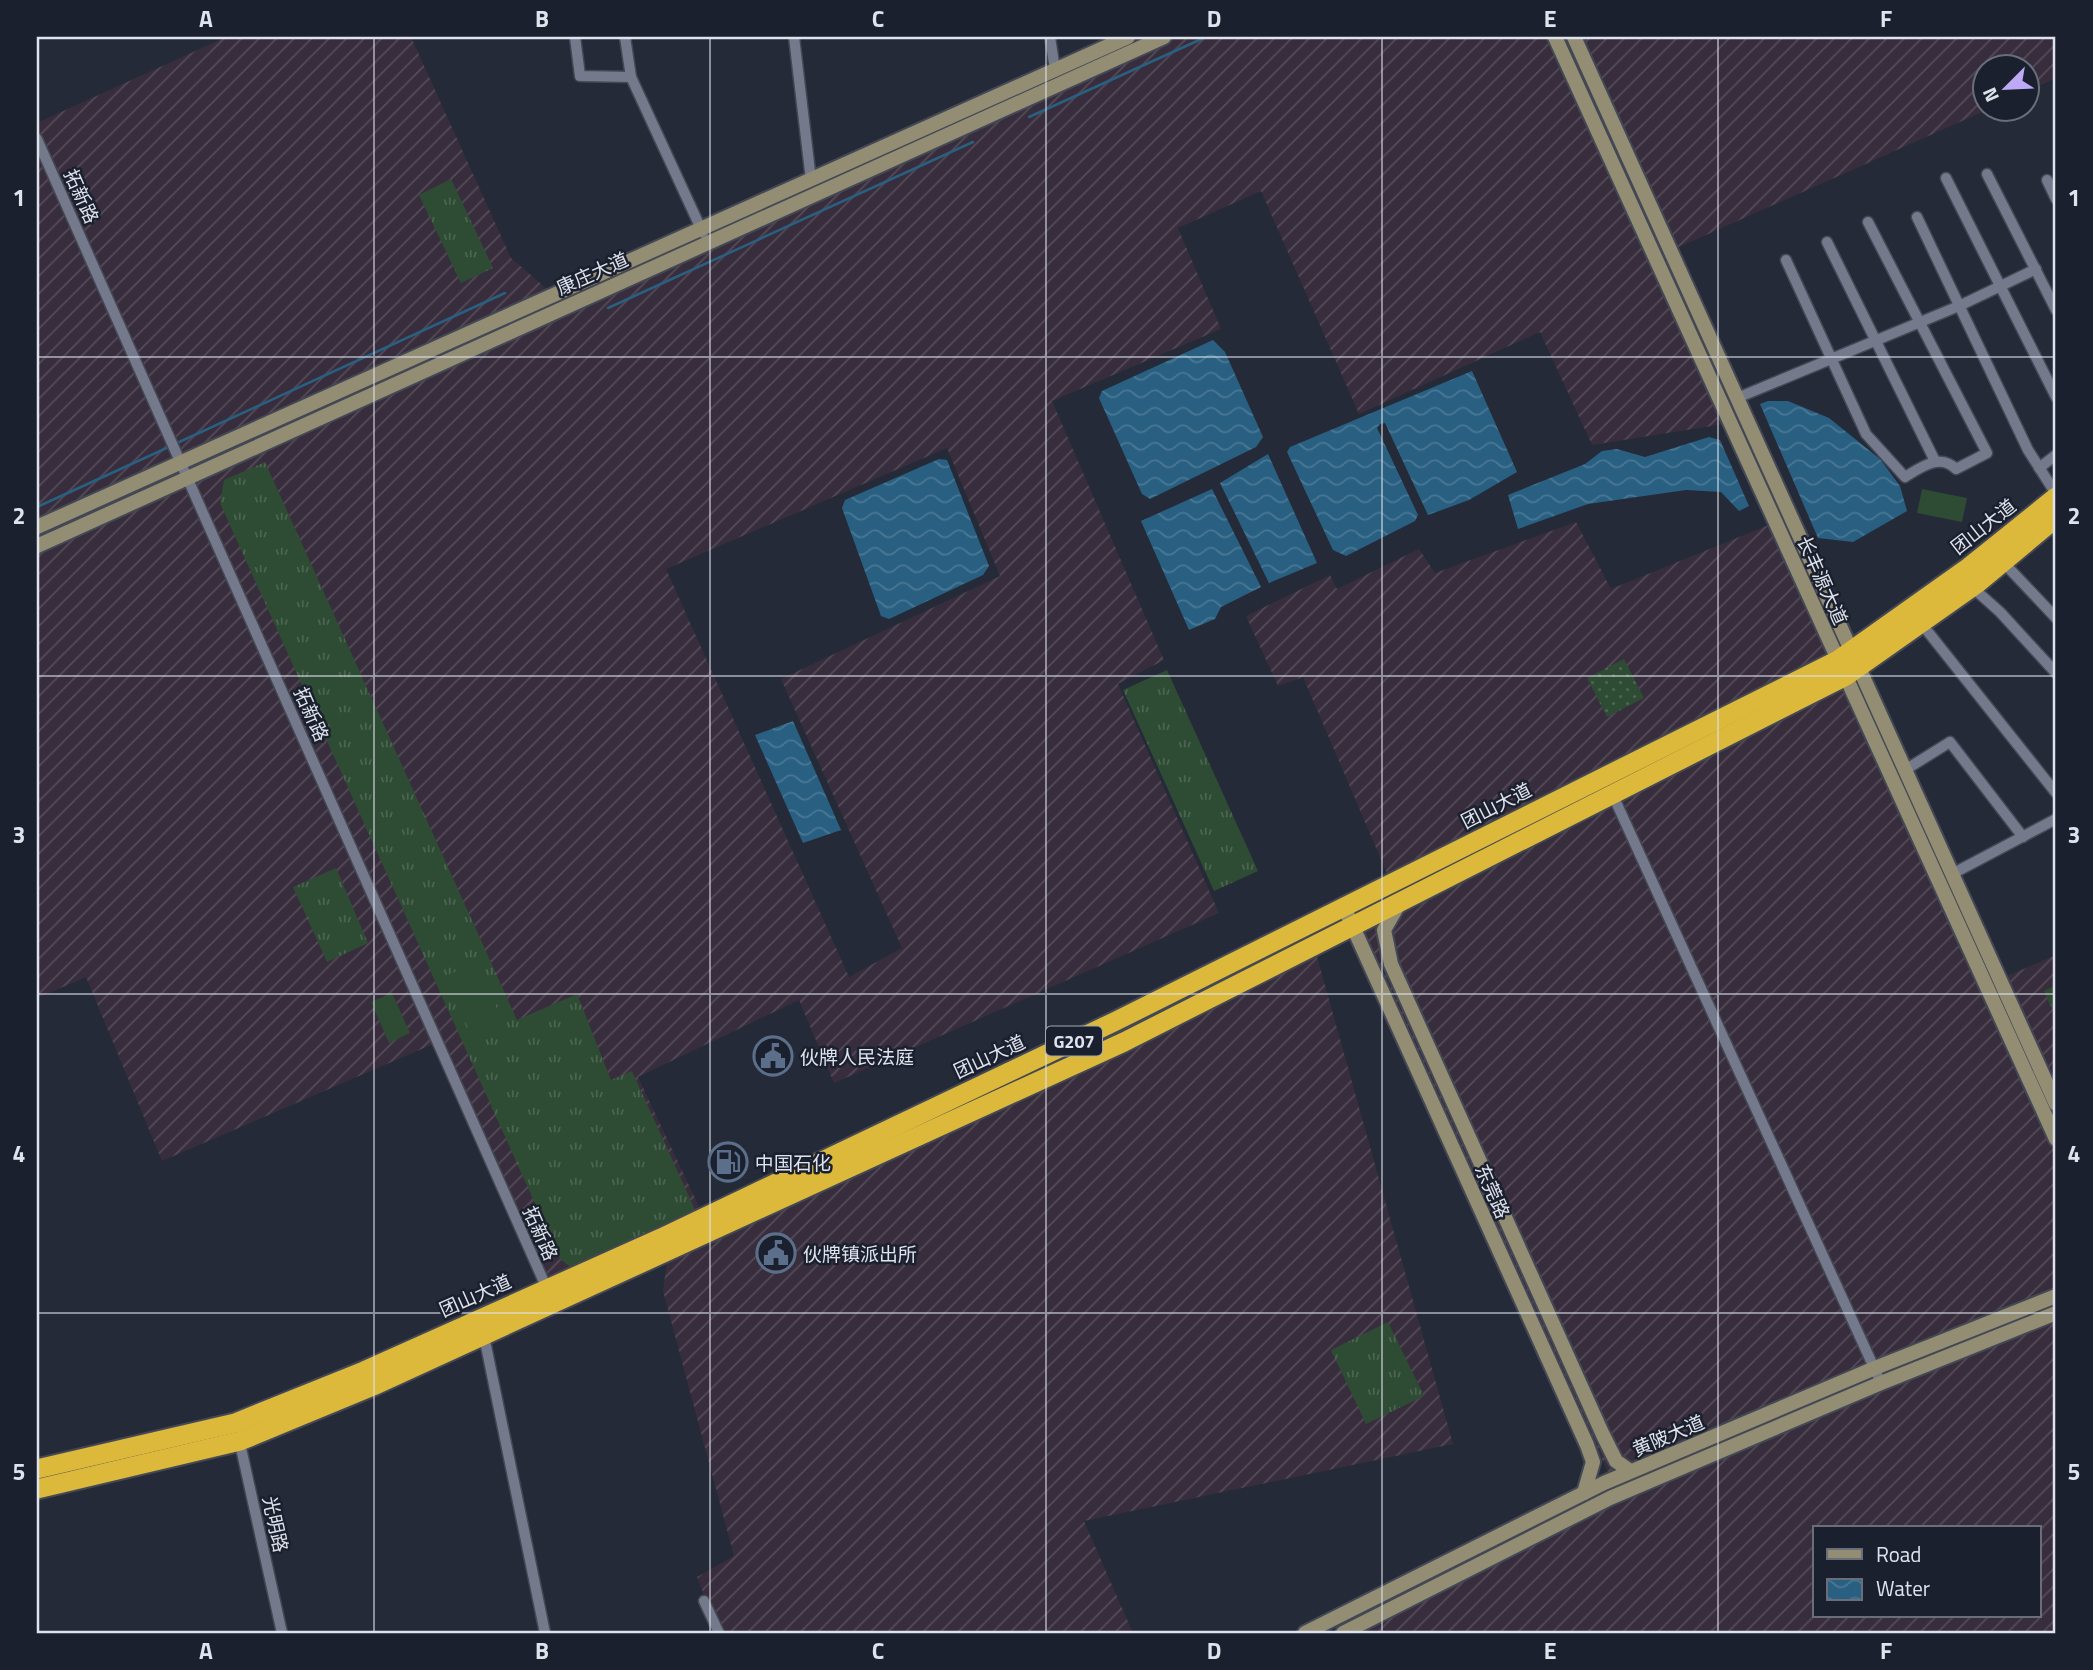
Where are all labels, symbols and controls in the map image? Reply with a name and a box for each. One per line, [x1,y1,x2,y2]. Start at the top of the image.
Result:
text: A [199,1,213,36]
text: B [535,1,549,36]
text: C [872,1,884,36]
text: D [1207,1,1221,36]
text: E [1544,1,1556,36]
text: F [1880,1,1892,36]
north arrow [1970,52,2040,122]
text: N [1974,83,2006,107]
street label: 拓新路 [57,164,107,228]
text: 1 [13,180,25,215]
text: 1 [2068,180,2080,215]
street label: 康庄大道 [551,244,633,302]
street label: 团山大道 [1944,491,2022,561]
text: 2 [13,498,25,533]
text: 2 [2068,498,2080,533]
street label: 长丰源大道 [1790,531,1856,629]
street label: 拓新路 [287,682,337,746]
street label: 团山大道 [1456,775,1536,835]
text: 3 [13,817,25,852]
text: 3 [2068,817,2080,852]
road number: G207 [1046,1026,1102,1056]
street label: 团山大道 [948,1027,1030,1085]
public building icon: 伙牌人民法庭 [752,1035,794,1077]
place label: 伙牌人民法庭 [800,1042,914,1071]
text: 4 [13,1136,25,1171]
text: 4 [2068,1136,2080,1171]
fuel station icon: 中国石化 [707,1141,749,1183]
place label: 中国石化 [755,1148,831,1177]
street label: 东莞路 [1468,1159,1518,1223]
street label: 拓新路 [516,1201,566,1265]
public building icon: 伙牌镇派出所 [755,1232,797,1274]
place label: 伙牌镇派出所 [803,1239,917,1268]
street label: 团山大道 [434,1266,516,1324]
street label: 黄陂大道 [1627,1407,1709,1463]
text: 5 [13,1454,25,1489]
text: 5 [2068,1454,2080,1489]
street label: 光明路 [256,1493,296,1555]
legend [1813,1526,2040,1618]
text: Road [1876,1538,1921,1570]
text: Water [1876,1572,1930,1604]
text: A [199,1633,213,1668]
text: B [535,1633,549,1668]
text: C [872,1633,884,1668]
text: D [1207,1633,1221,1668]
text: E [1544,1633,1556,1668]
text: F [1880,1633,1892,1668]

